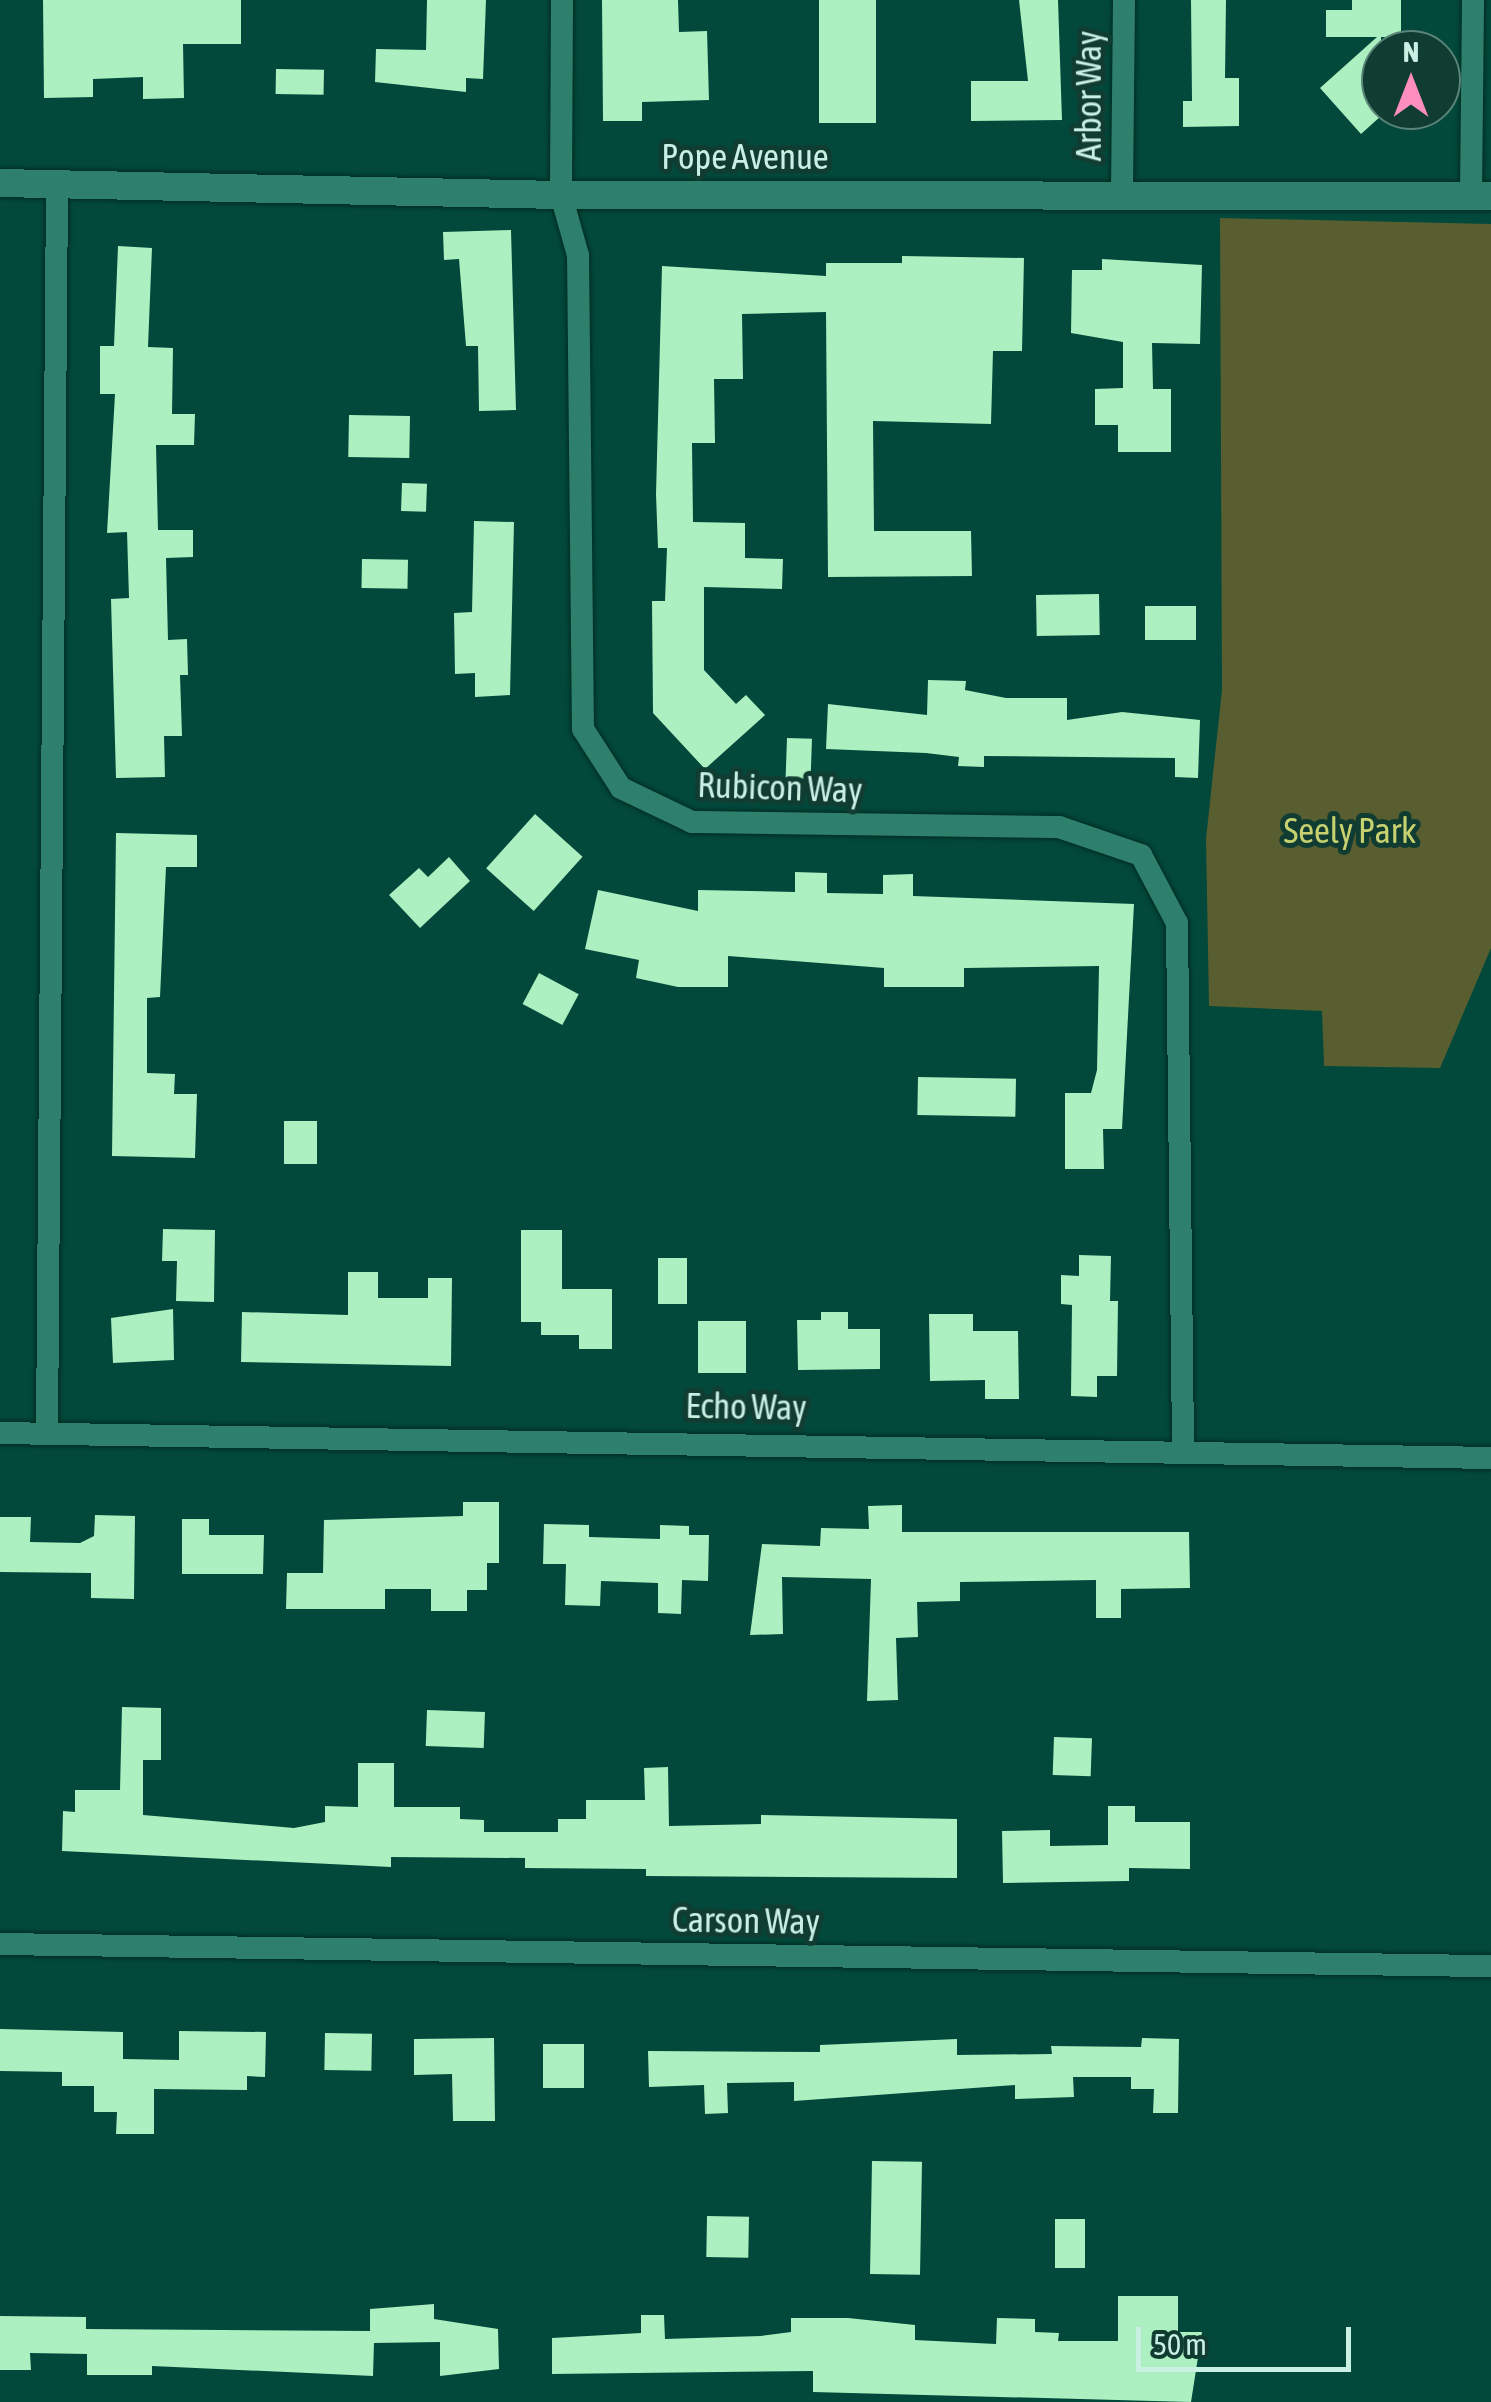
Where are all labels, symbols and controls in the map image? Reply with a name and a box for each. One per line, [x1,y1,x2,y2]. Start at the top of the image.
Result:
north arrow [1361,30,1461,130]
street label: Arbor Way [1067,31,1109,161]
text: N [1403,36,1419,68]
street label: Pope Avenue [661,135,829,177]
street label: Rubicon Way [697,763,863,811]
park label: Seely Park [1284,809,1416,851]
street label: Echo Way [685,1384,807,1428]
street label: Carson Way [672,1898,820,1942]
scale bar [1141,2307,1356,2369]
text: 50 m [1153,2327,1207,2361]

